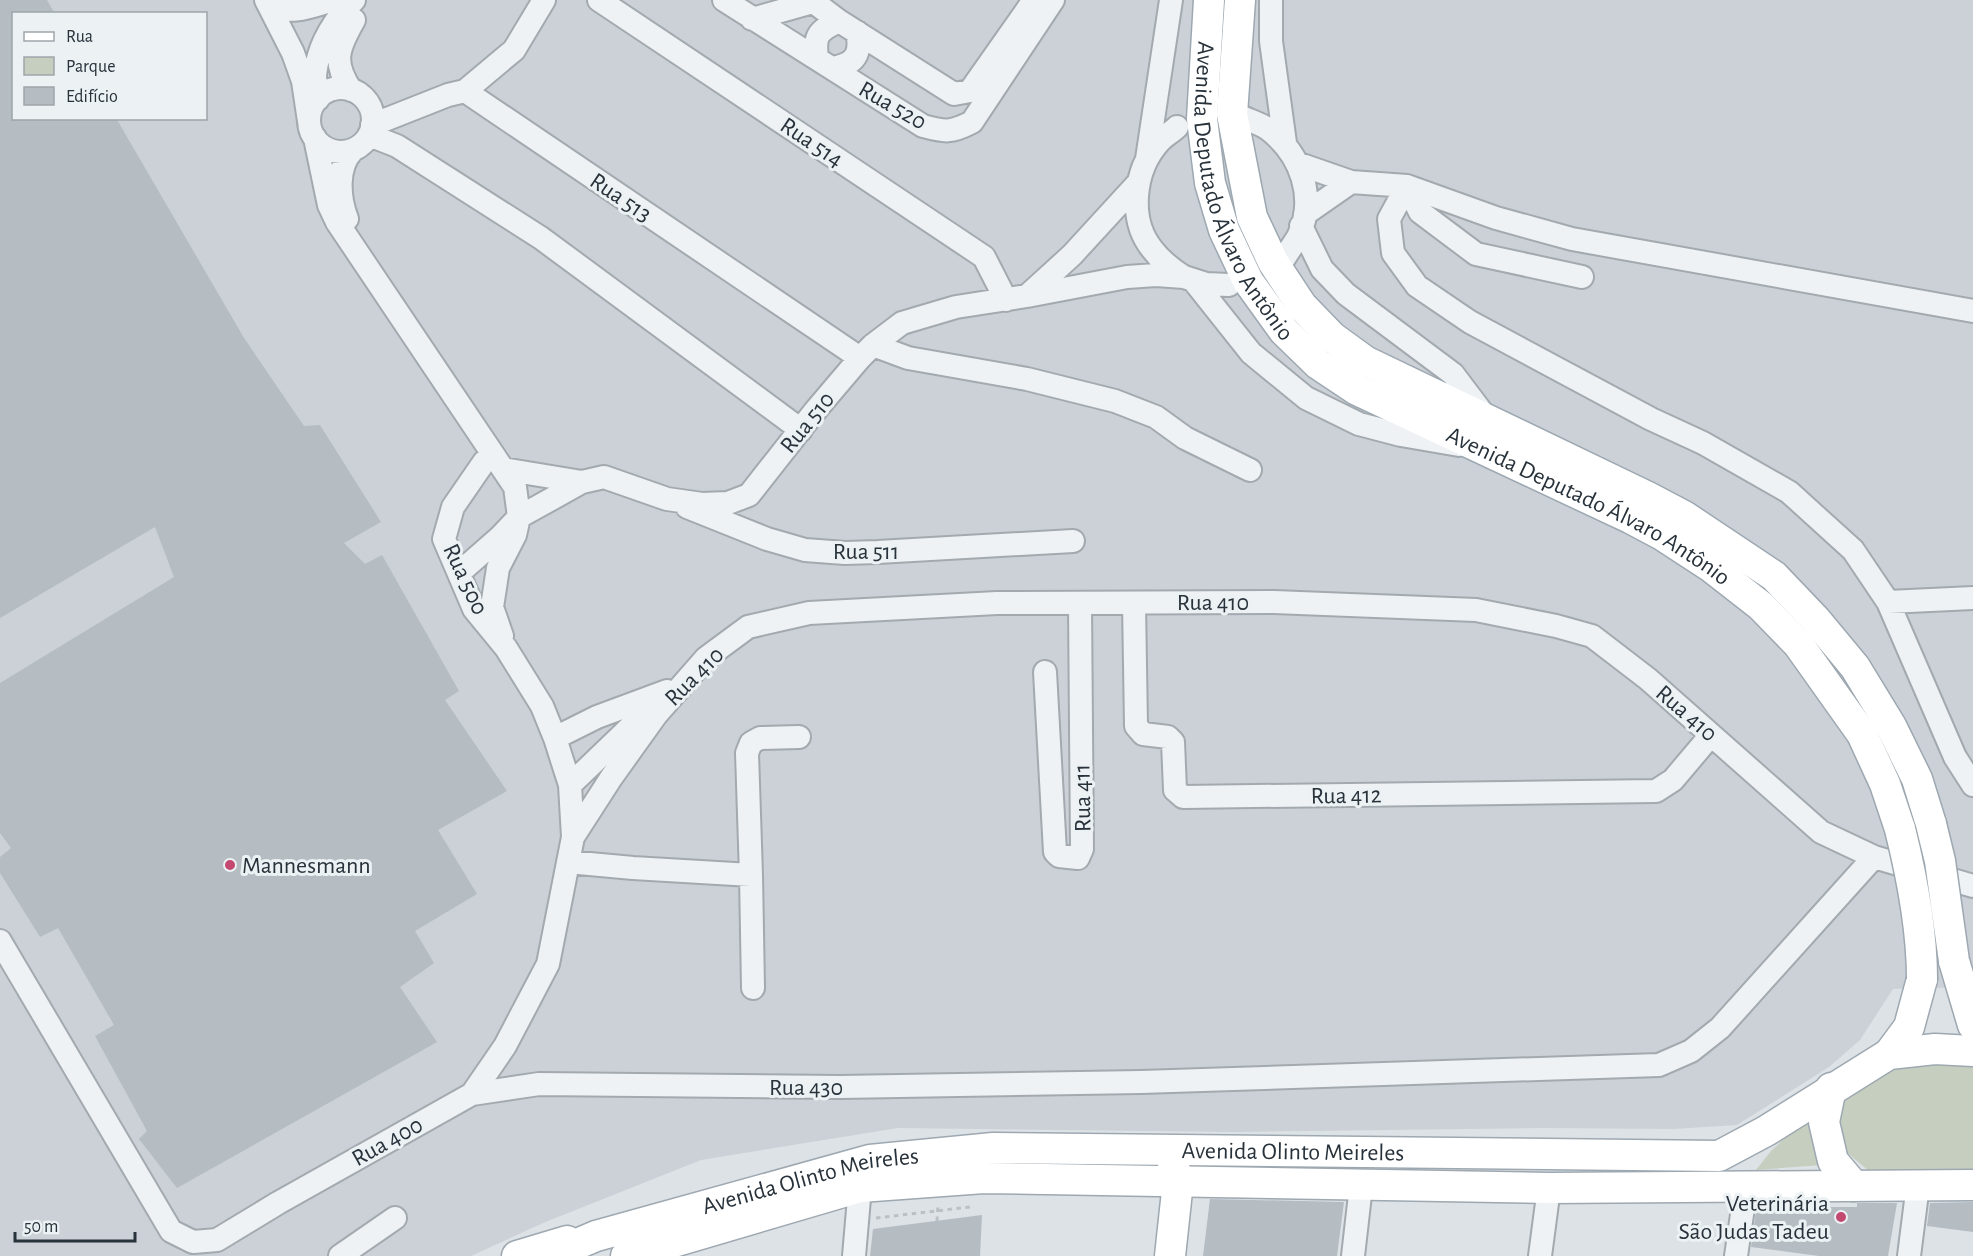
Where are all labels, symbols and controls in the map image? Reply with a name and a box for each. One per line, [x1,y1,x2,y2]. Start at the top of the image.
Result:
legend [12,12,207,120]
text: Rua [66,28,93,46]
street label: Avenida Deputado Álvaro Antônio [1189,41,1297,346]
text: Parque [66,58,115,76]
street label: Rua 520 [855,77,930,135]
text: Edifício [66,88,118,106]
street label: Rua 514 [776,113,847,172]
street label: Rua 513 [585,169,655,227]
street label: Rua 510 [776,387,839,458]
street label: Avenida Deputado Álvaro Antônio [1443,423,1734,590]
street label: Rua 500 [438,540,492,619]
street label: Rua 511 [833,540,899,564]
street label: Rua 410 [1177,591,1249,615]
street label: Rua 410 [661,643,729,711]
street label: Rua 410 [1651,681,1722,747]
street label: Rua 411 [1070,764,1096,832]
street label: Rua 412 [1310,783,1382,809]
place label: Mannesmann [242,854,371,878]
marker: Mannesmann [223,858,237,872]
street label: Rua 430 [769,1076,843,1100]
street label: Rua 400 [348,1113,427,1171]
street label: Avenida Olinto Meireles [1182,1139,1404,1166]
street label: Avenida Olinto Meireles [700,1144,920,1219]
place label: Veterinária São Judas Tadeu [1679,1192,1829,1244]
scale bar [15,1205,135,1243]
marker: Veterinária São Judas Tadeu [1834,1210,1848,1224]
text: 50 m [24,1218,58,1236]

